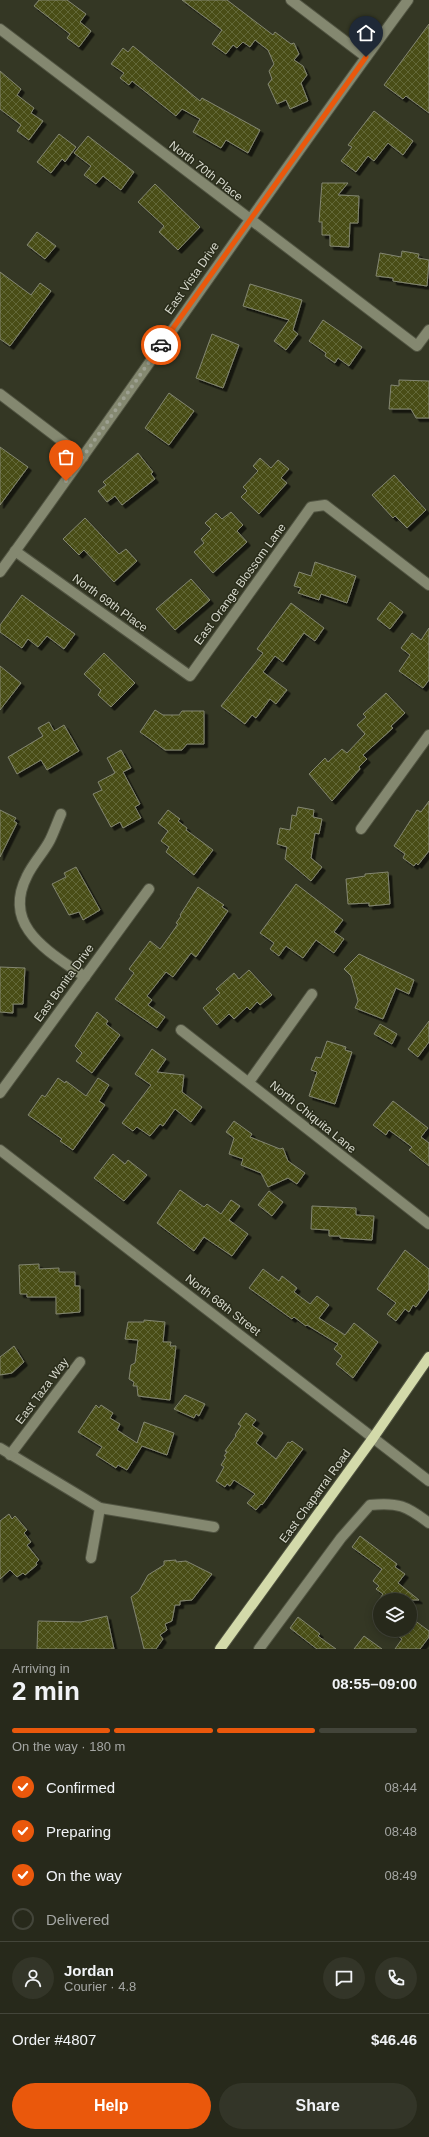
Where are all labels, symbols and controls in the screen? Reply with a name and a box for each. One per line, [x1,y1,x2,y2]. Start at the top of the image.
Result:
pin [349,16,383,57]
icon: home [355,22,377,44]
street label: North 70th Place [166,138,246,204]
street label: East Vista Drive [162,239,222,317]
courier [141,325,181,365]
icon: car [150,334,172,356]
pin [49,440,83,481]
icon: bag [55,446,77,468]
street label: East Orange Blossom Lane [191,520,289,647]
street label: North 69th Place [70,571,151,635]
street label: East Bonita Drive [31,941,97,1025]
street label: North Chiquita Lane [267,1078,359,1156]
street label: North 68th Street [183,1271,264,1339]
street label: East Taza Way [13,1355,71,1427]
street label: East Chaparral Road [276,1447,354,1545]
map controls [373,1593,417,1637]
button: layers [373,1593,417,1637]
text: Arriving in [12,1661,70,1676]
text: 08:55–09:00 [332,1675,417,1692]
text: 2 min [12,1676,80,1706]
text: On the way · 180 m [12,1739,125,1754]
icon: check [12,1776,34,1798]
text: Confirmed [46,1779,115,1796]
text: 08:44 [384,1780,417,1795]
icon: check [12,1820,34,1842]
text: Preparing [46,1823,111,1840]
text: 08:48 [384,1824,417,1839]
icon: check [12,1864,34,1886]
text: On the way [46,1867,122,1884]
text: 08:49 [384,1868,417,1883]
text: Delivered [46,1911,109,1928]
button: person [12,1957,54,1999]
button: chat [323,1957,365,1999]
button: phone [375,1957,417,1999]
text: Jordan [64,1962,114,1979]
text: Courier · 4.8 [64,1979,136,1994]
text: Order #4807 [12,2031,96,2048]
text: $46.46 [371,2031,417,2048]
button: Help [12,2083,211,2129]
button: Share [219,2083,417,2129]

